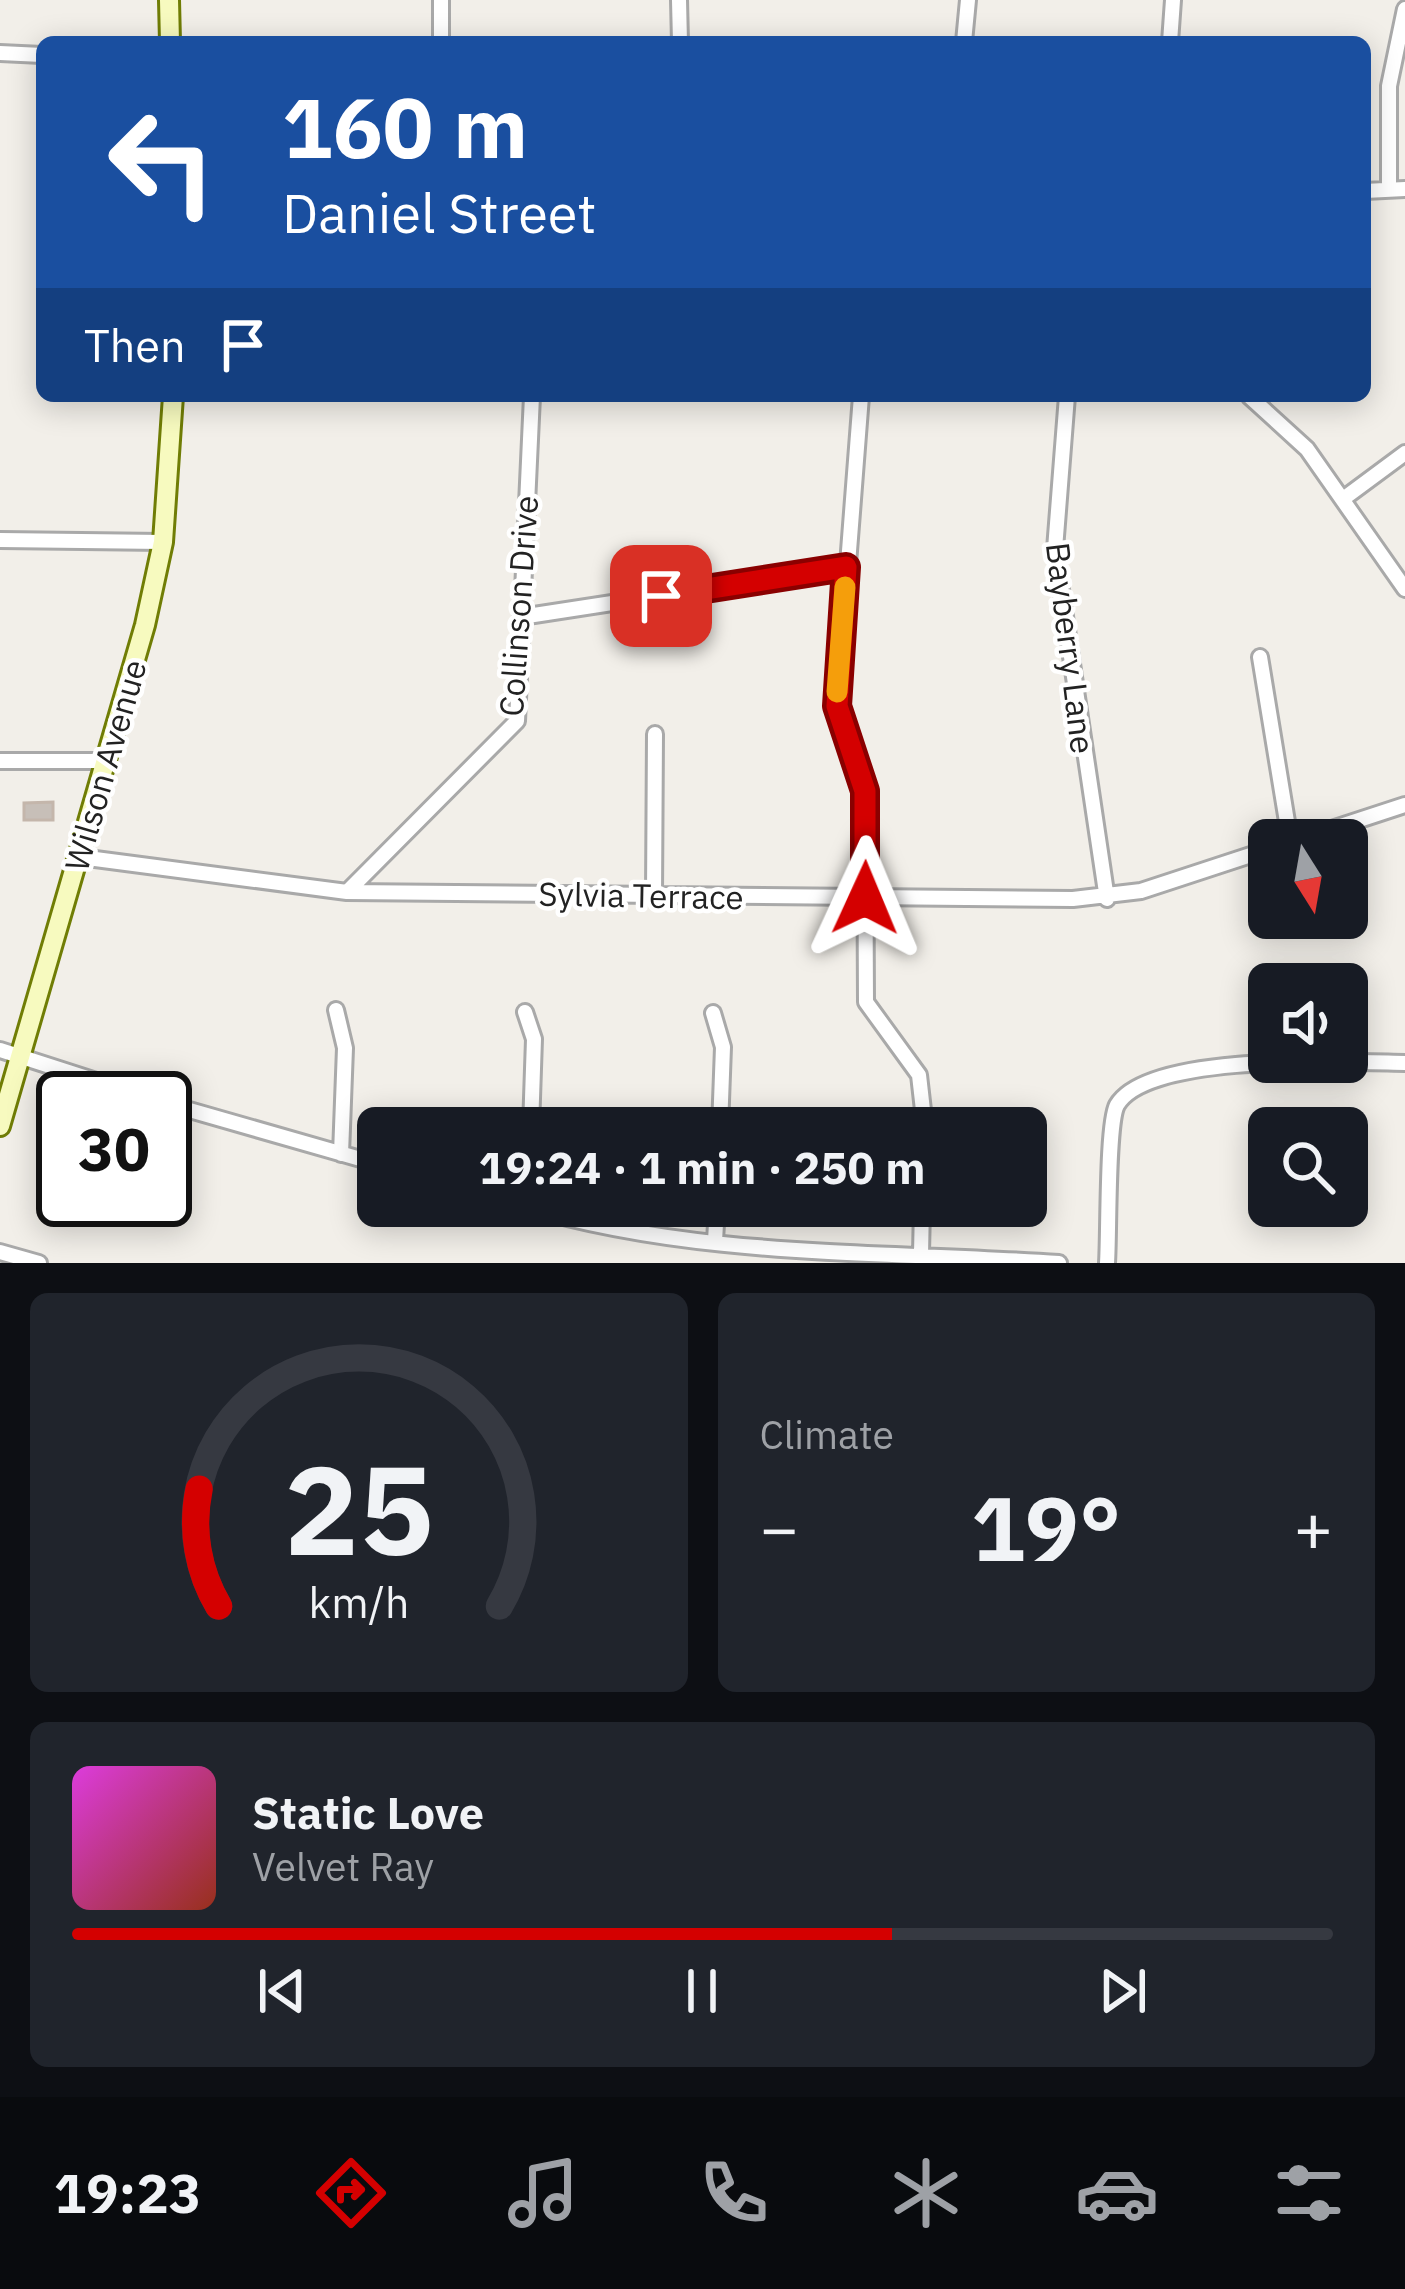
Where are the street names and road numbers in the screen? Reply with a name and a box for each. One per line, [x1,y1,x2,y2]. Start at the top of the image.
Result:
street label: Collinson Drive [489,494,547,718]
street label: Bayberry Lane [1037,540,1105,756]
street label: Wilson Avenue [54,654,156,876]
street label: Sylvia Terrace [538,872,744,918]

